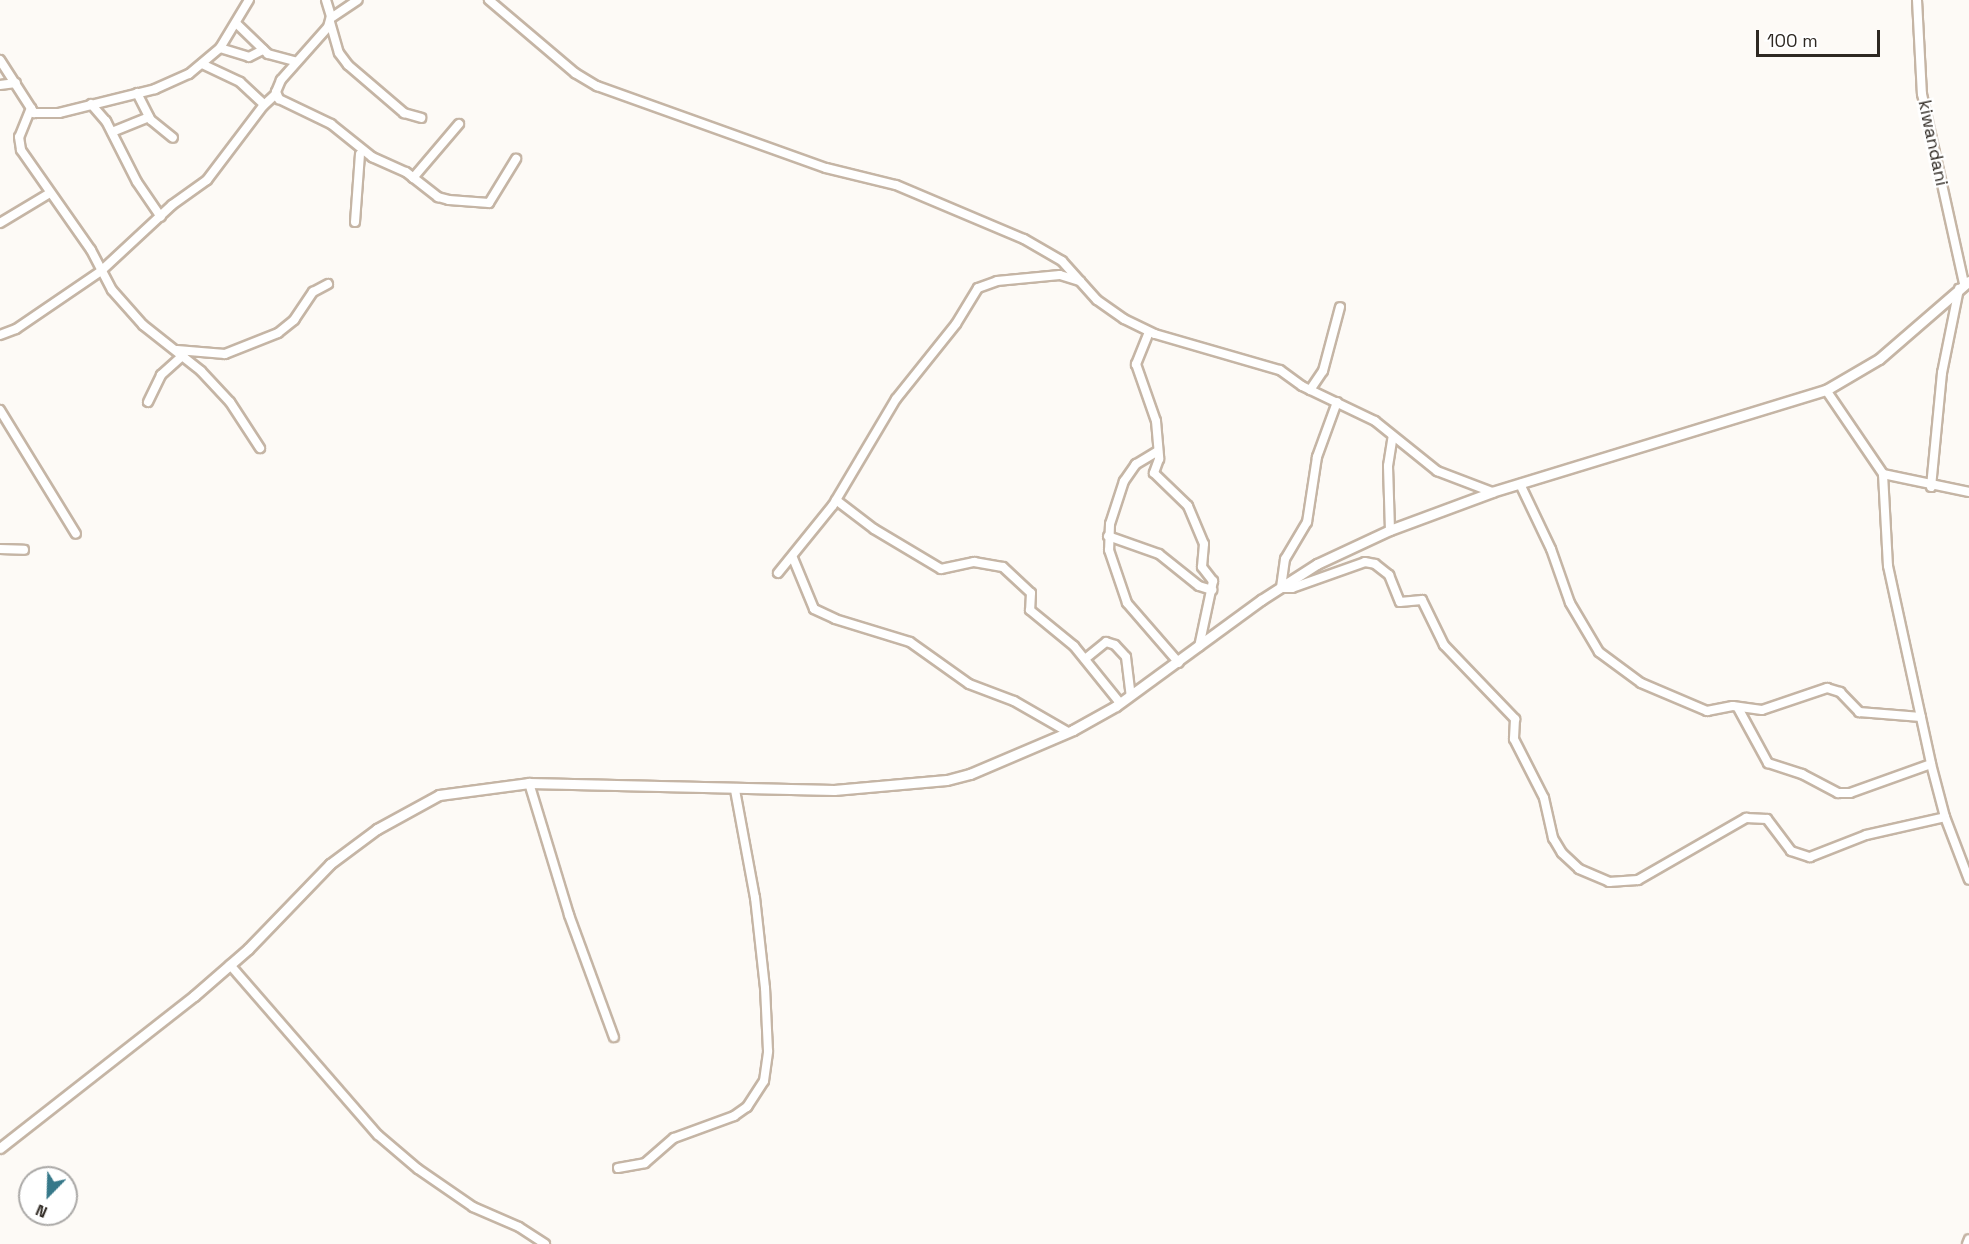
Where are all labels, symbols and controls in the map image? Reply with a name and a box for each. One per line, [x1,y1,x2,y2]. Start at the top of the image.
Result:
scale bar [1759,18,1884,56]
text: 100 m [1767,29,1818,52]
street label: kiwandani [1913,98,1953,188]
north arrow [18,1166,78,1226]
text: N [33,1199,51,1223]

